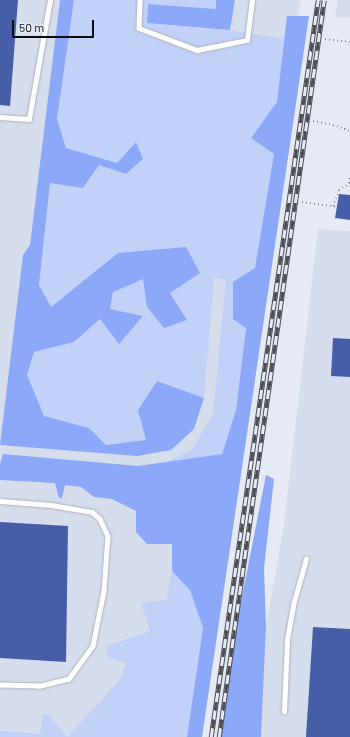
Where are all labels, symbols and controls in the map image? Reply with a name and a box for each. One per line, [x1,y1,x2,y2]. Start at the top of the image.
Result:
scale bar [14,12,96,38]
text: 50 m [19,20,44,34]

